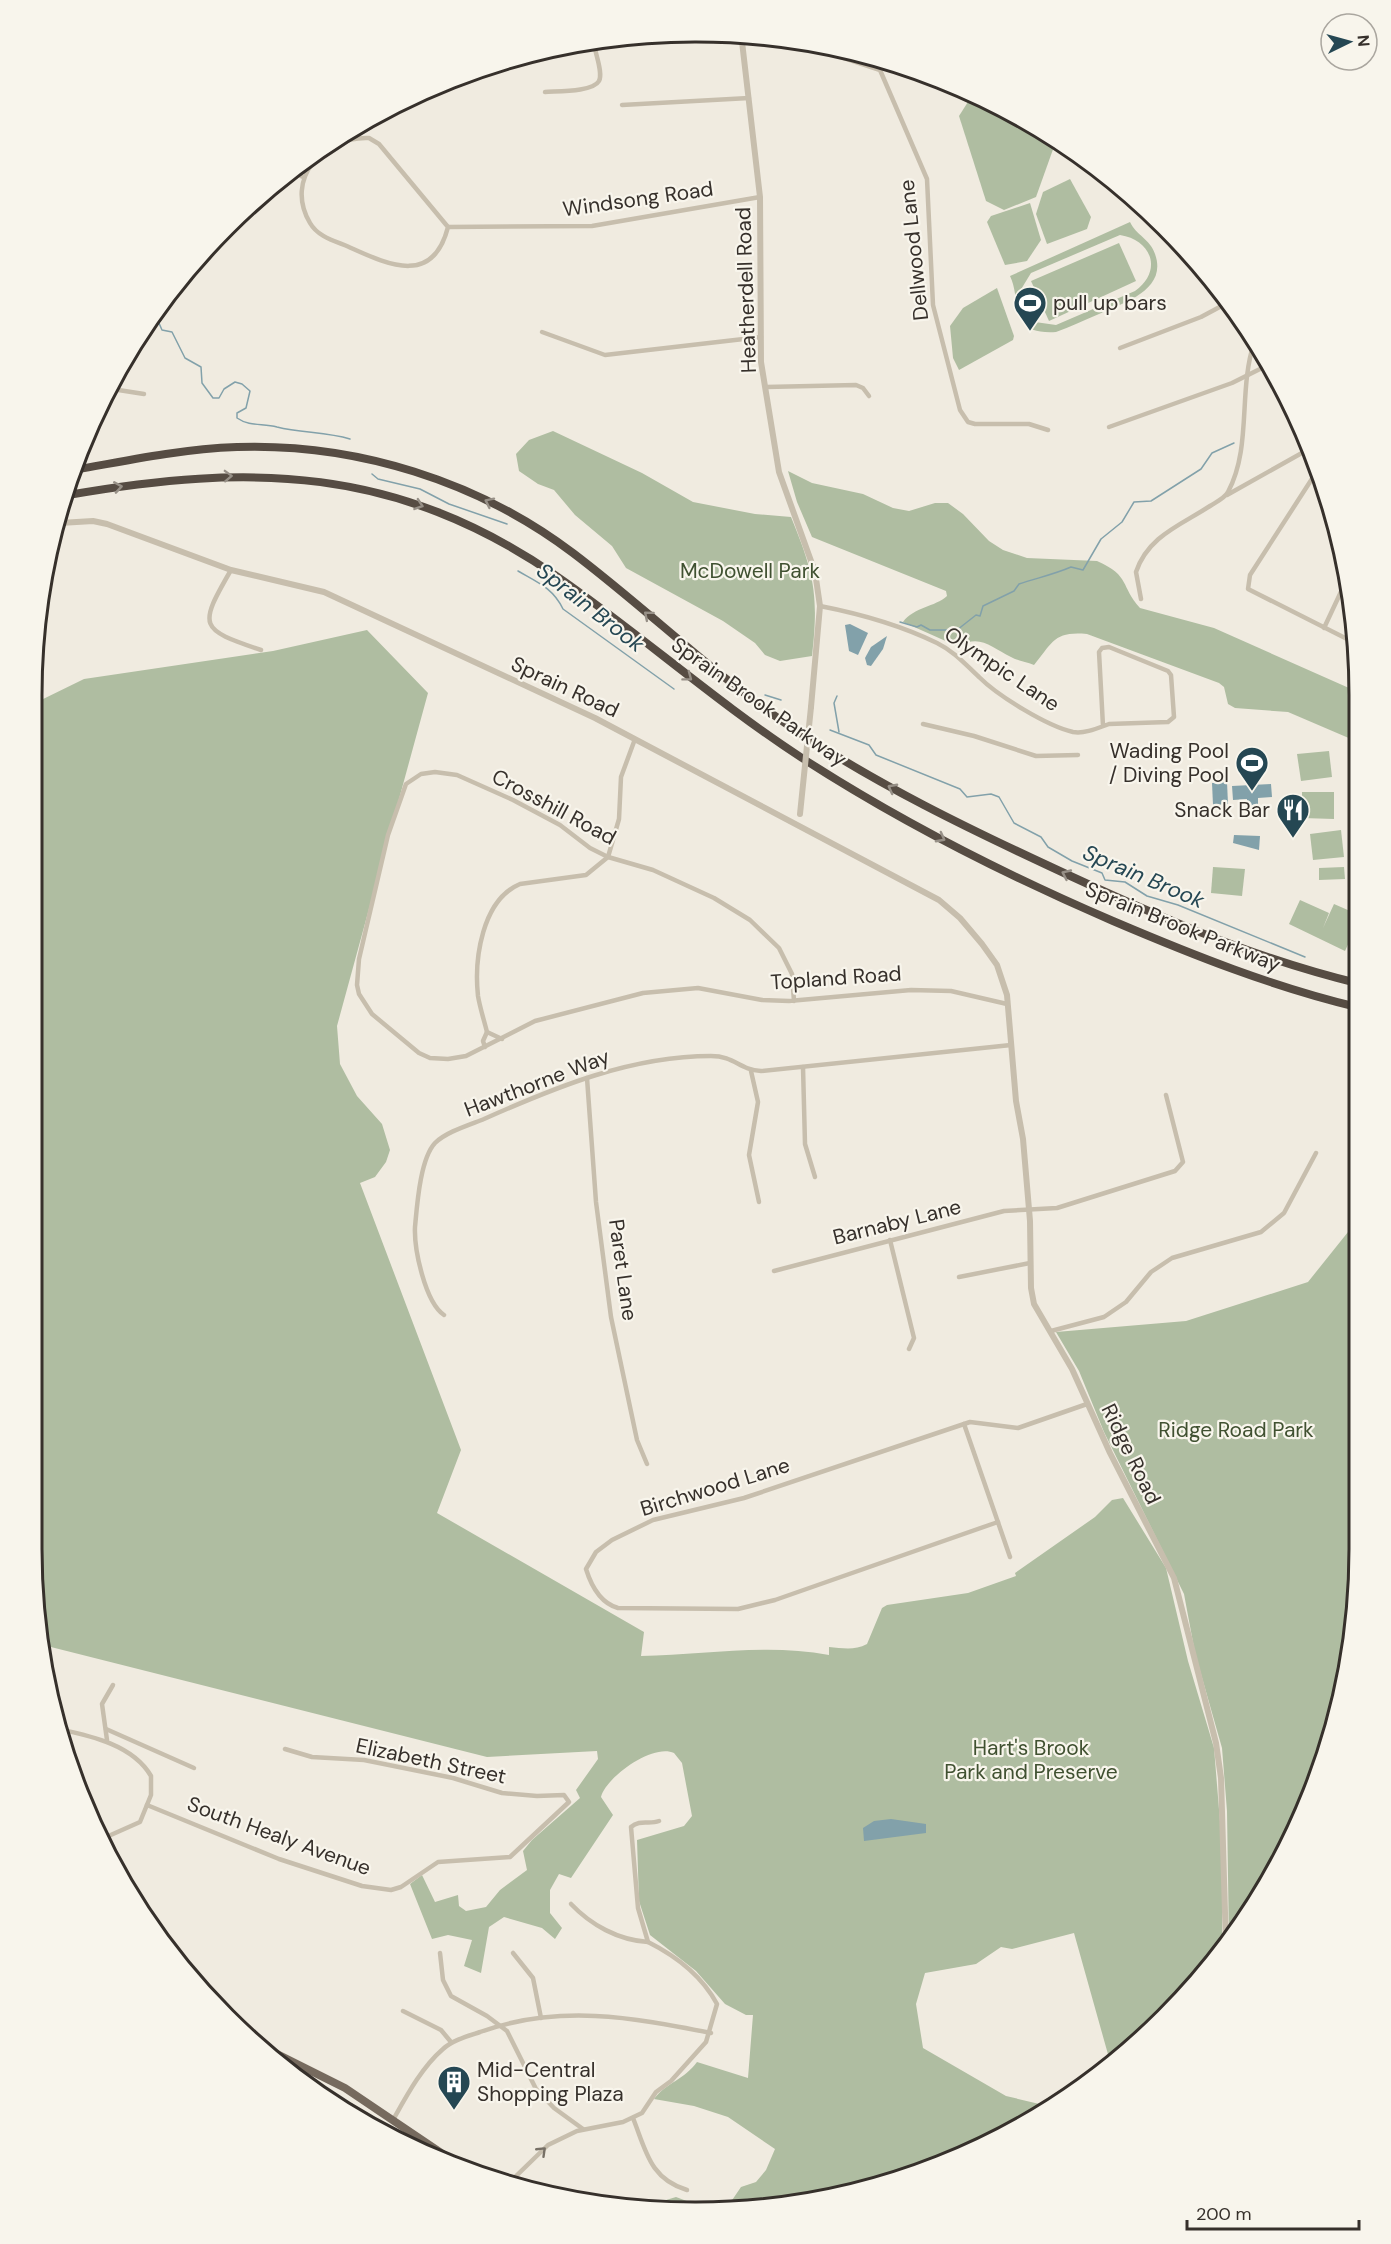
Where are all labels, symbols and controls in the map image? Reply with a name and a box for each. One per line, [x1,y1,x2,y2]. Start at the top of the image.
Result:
north arrow [1319,12,1379,72]
text: N [1352,34,1374,47]
street label: Windsong Road [561,175,715,223]
street label: Dellwood Lane [893,178,935,322]
street label: Heatherdell Road [729,207,763,373]
sports icon: pull up bars [1012,285,1048,332]
place label: pull up bars [1053,289,1167,317]
one-way arrow [223,470,232,482]
one-way arrow [114,481,123,493]
one-way arrow [413,498,424,510]
one-way arrow [485,498,496,510]
water label: Sprain Brook [531,556,651,659]
park label: McDowell Park [680,557,820,585]
one-way arrow [644,611,655,622]
street label: Olympic Lane [939,620,1065,718]
street label: Sprain Brook Parkway [666,631,853,773]
street label: Sprain Road [506,650,624,724]
one-way arrow [681,670,692,681]
place label: Wading Pool / Diving Pool [1109,737,1229,789]
sports icon: Wading Pool / Diving Pool [1234,745,1270,792]
street label: Crosshill Road [487,762,621,852]
one-way arrow [887,784,898,795]
restaurant icon: Snack Bar [1275,792,1311,839]
place label: Snack Bar [1174,796,1270,824]
one-way arrow [934,831,945,842]
water label: Sprain Brook [1079,838,1210,915]
one-way arrow [1062,870,1073,882]
street label: Sprain Brook Parkway [1081,875,1285,979]
street label: Topland Road [770,959,902,997]
street label: Hawthorne Way [460,1042,614,1124]
street label: Barnaby Lane [830,1193,964,1251]
street label: Paret Lane [602,1217,644,1323]
street label: Ridge Road [1095,1399,1167,1509]
park label: Ridge Road Park [1158,1416,1314,1444]
street label: Birchwood Lane [637,1451,793,1523]
street label: Elizabeth Street [353,1731,509,1791]
park label: Hart's Brook Park and Preserve [944,1734,1118,1786]
street label: South Healy Avenue [183,1790,375,1882]
place label: Mid-Central Shopping Plaza [477,2056,624,2108]
building icon: Mid-Central Shopping Plaza [436,2064,472,2111]
one-way arrow [536,2147,546,2158]
scale bar [1187,2193,1360,2231]
text: 200 m [1196,2202,1252,2226]

